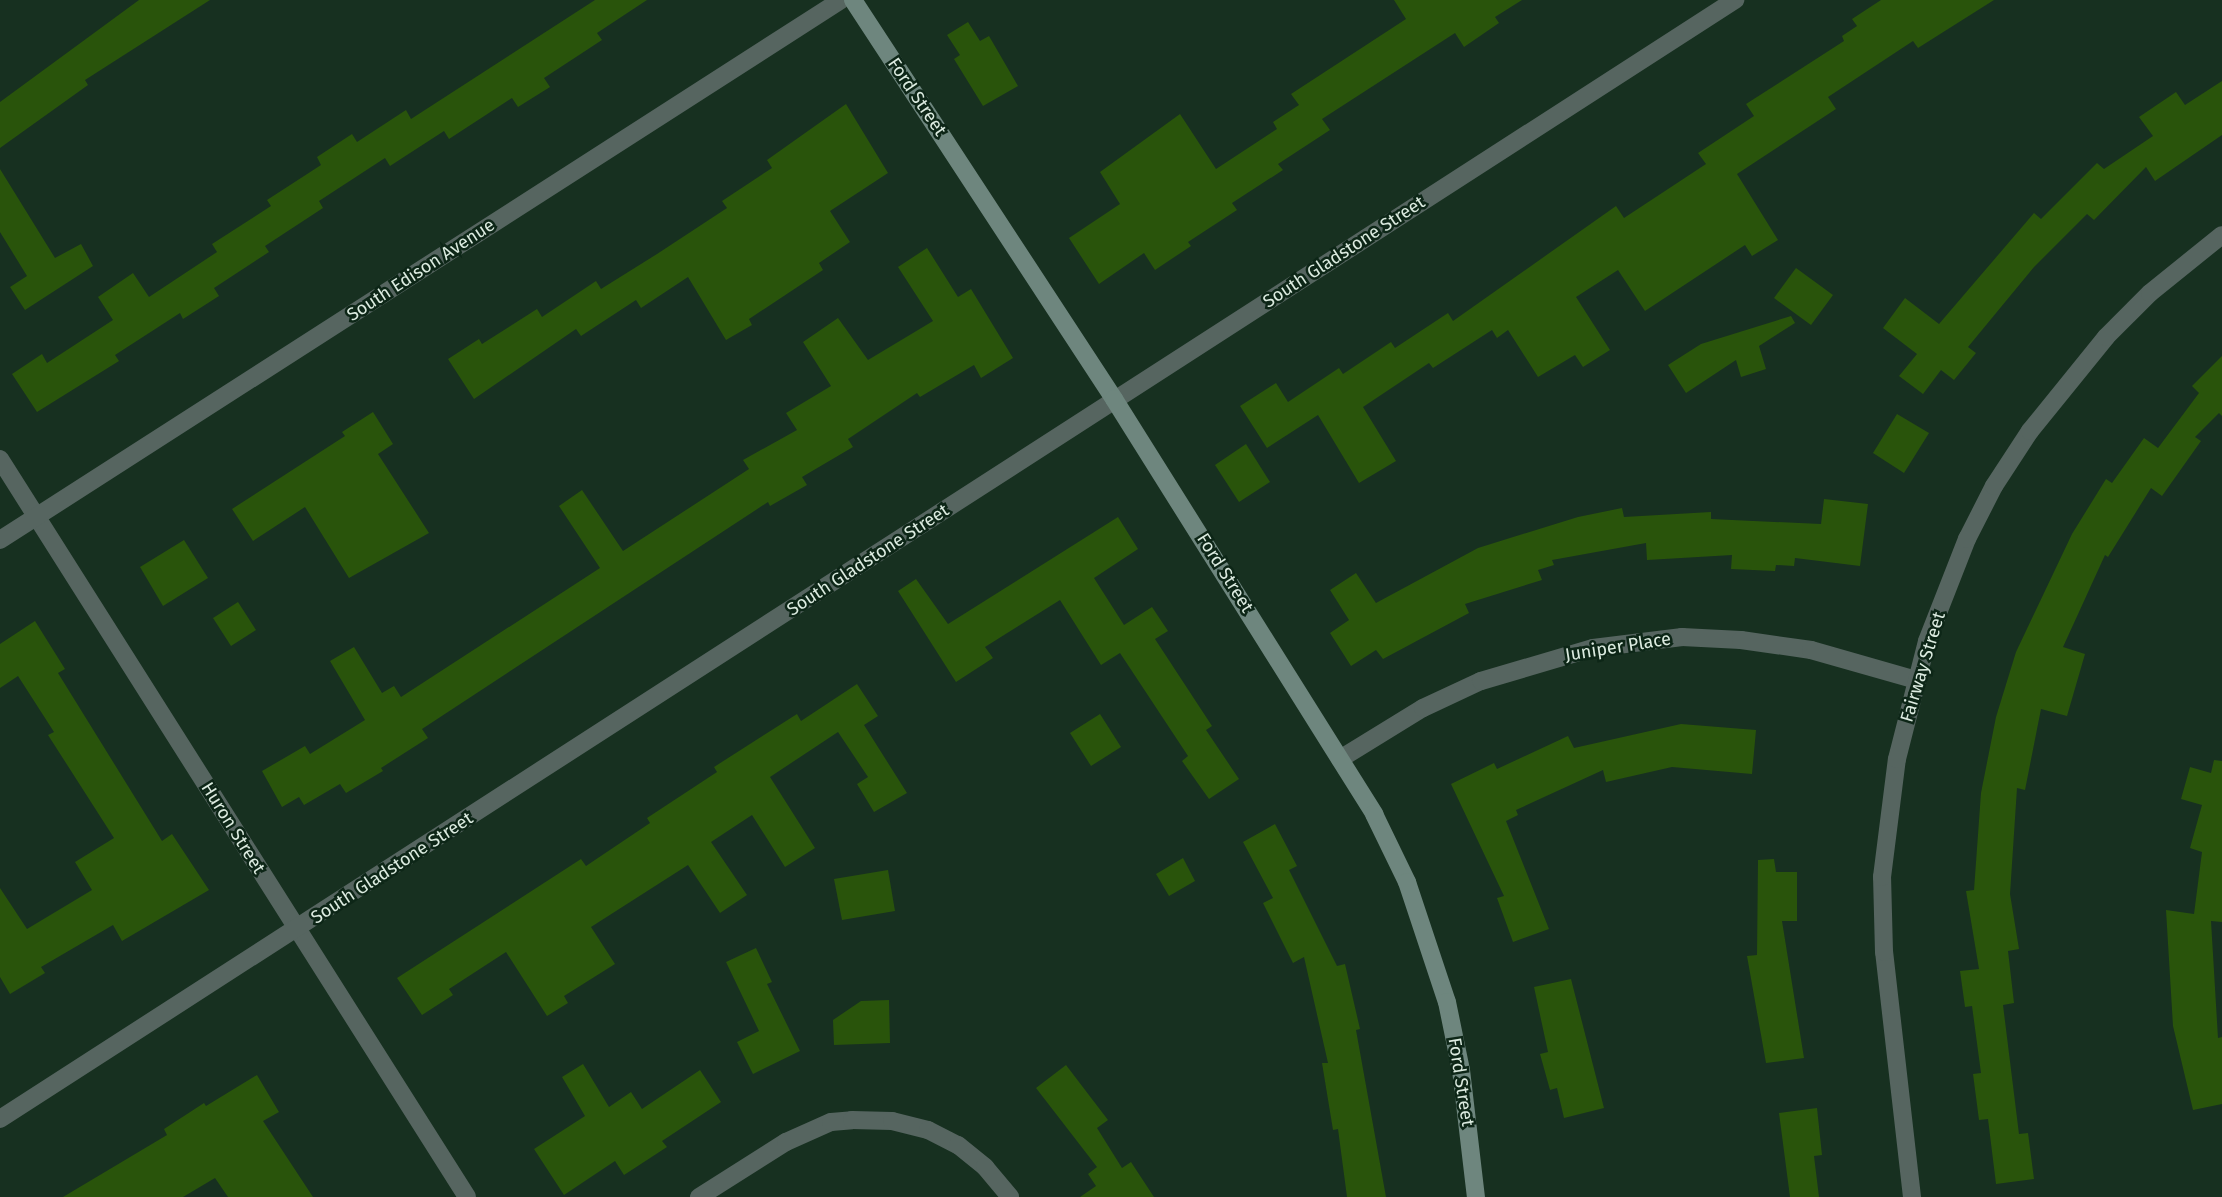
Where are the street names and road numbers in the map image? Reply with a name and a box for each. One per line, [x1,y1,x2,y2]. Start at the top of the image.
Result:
street label: Ford Street [883,54,951,140]
street label: South Gladstone Street [1259,192,1429,312]
street label: South Edison Avenue [343,214,499,326]
street label: South Gladstone Street [783,500,953,620]
street label: Ford Street [1192,529,1258,617]
street label: Fairway Street [1896,609,1950,725]
street label: Juniper Place [1563,628,1673,666]
street label: Huron Street [196,778,270,878]
street label: South Gladstone Street [307,808,477,928]
street label: Ford Street [1443,1036,1479,1128]

